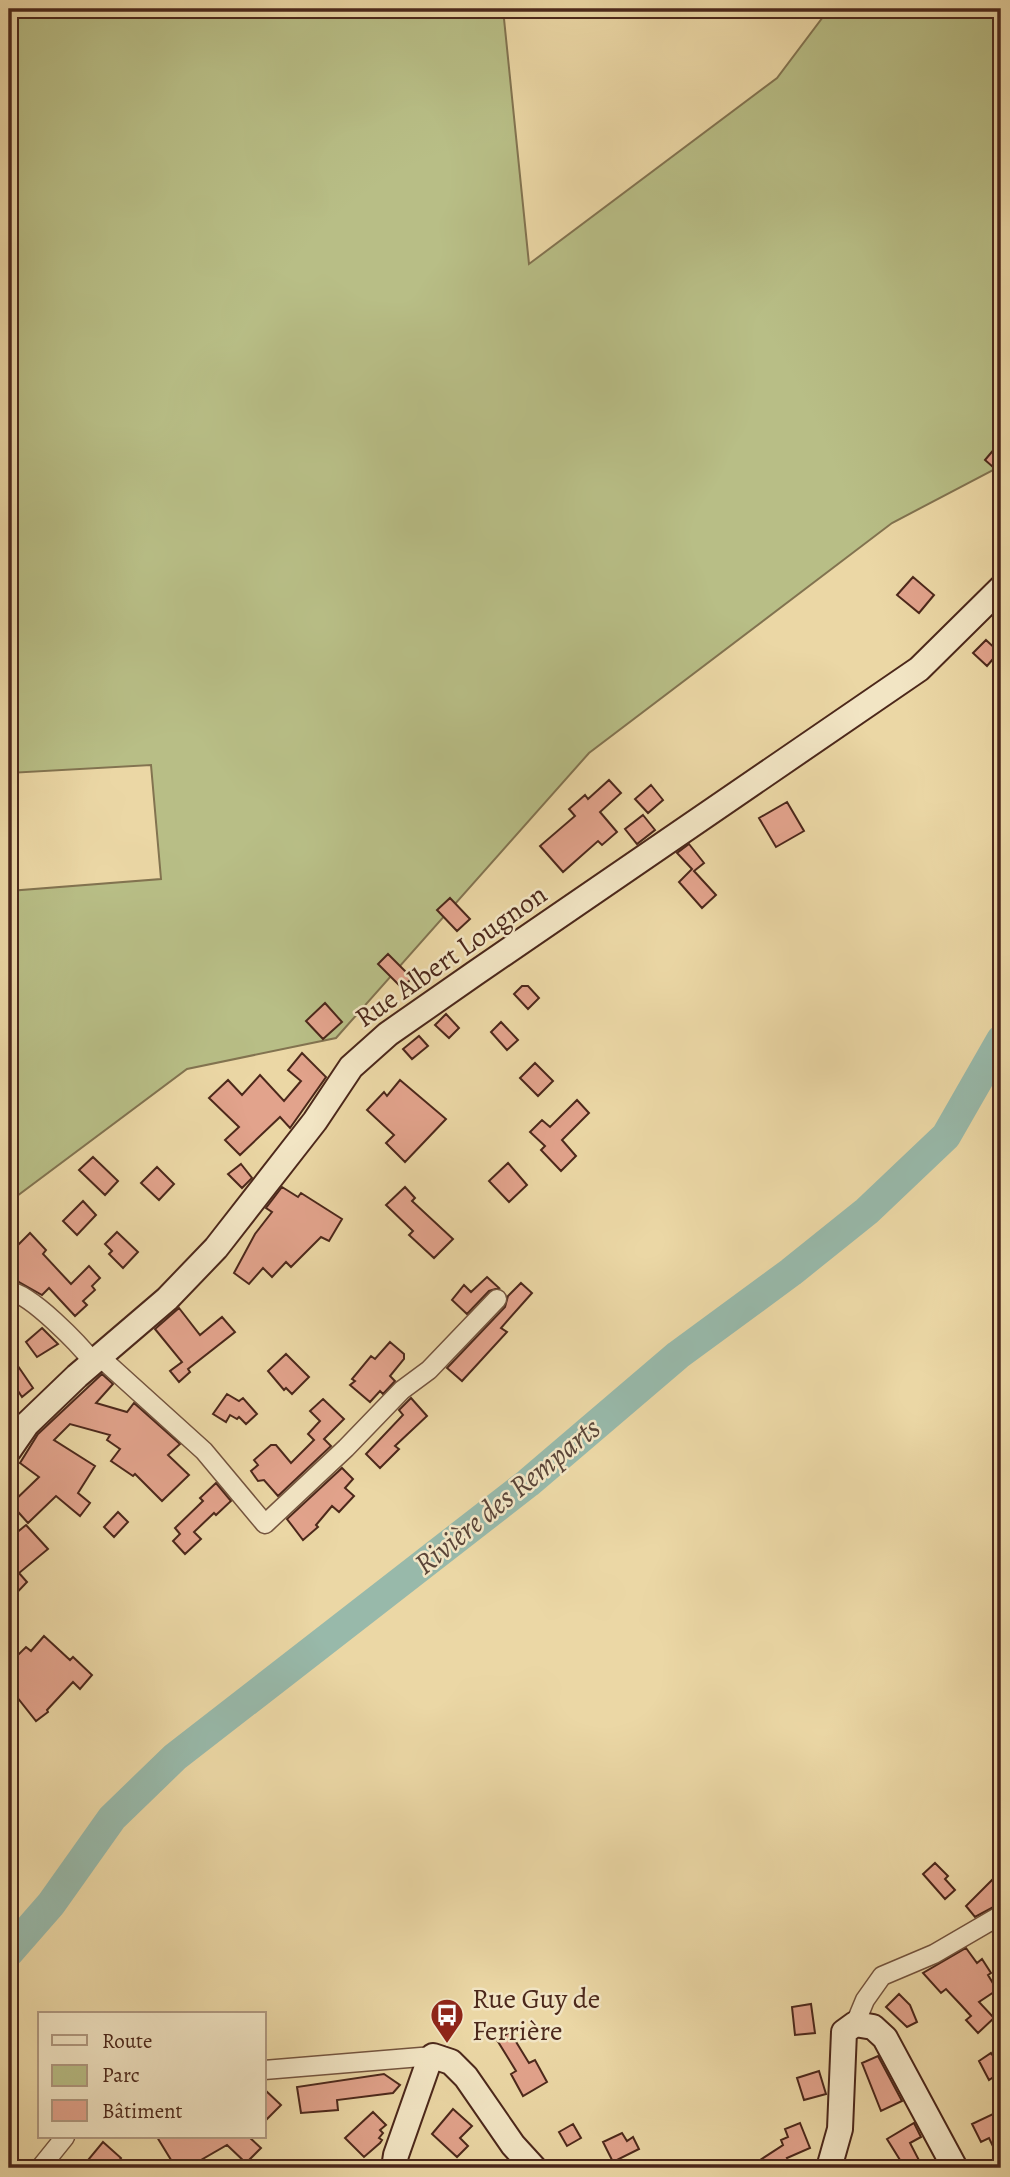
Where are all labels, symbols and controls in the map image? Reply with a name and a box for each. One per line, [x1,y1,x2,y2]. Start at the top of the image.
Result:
street label: Rue Albert Lougnon [347,876,555,1036]
water label: Rivière des Remparts [406,1408,608,1584]
place label: Rue Guy de Ferrière [472,1980,600,2050]
bus stop icon: Rue Guy de Ferrière [428,1996,466,2045]
legend [38,2012,266,2138]
text: Route [102,2027,152,2055]
text: Parc [102,2061,140,2089]
text: Bâtiment [102,2097,183,2125]

